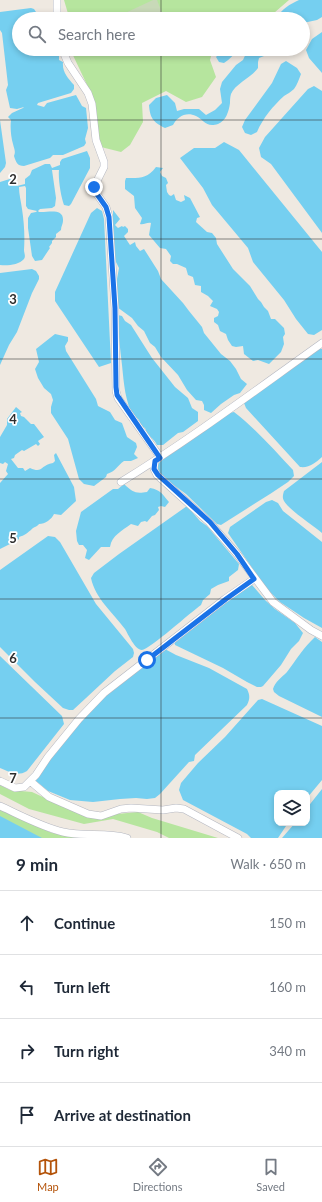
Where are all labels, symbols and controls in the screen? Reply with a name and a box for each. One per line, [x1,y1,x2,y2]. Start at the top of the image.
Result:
search box [12,12,310,56]
icon: search [26,23,48,45]
text: Search here [58,25,135,43]
text: 2 [9,171,17,187]
route end [85,178,103,196]
text: 3 [9,291,17,307]
text: 4 [9,411,17,427]
text: 5 [9,530,17,546]
text: 6 [9,650,17,666]
route start [138,651,156,669]
text: 7 [9,770,17,786]
map controls [274,790,310,826]
button: layers [274,790,310,826]
text: 9 min [16,854,58,875]
text: Walk · 650 m [230,856,306,872]
icon: ahead [16,912,38,934]
text: Continue [54,914,115,932]
text: 150 m [269,915,306,931]
icon: left [16,976,38,998]
text: Turn left [54,978,110,996]
text: 160 m [269,979,306,995]
icon: right [16,1040,38,1062]
text: Turn right [54,1042,119,1060]
text: 340 m [269,1043,306,1059]
icon: arrive [16,1104,38,1126]
text: Arrive at destination [54,1106,191,1124]
tab: Map [37,1156,59,1193]
tab: Directions [133,1156,182,1193]
tab: Saved [256,1156,285,1193]

